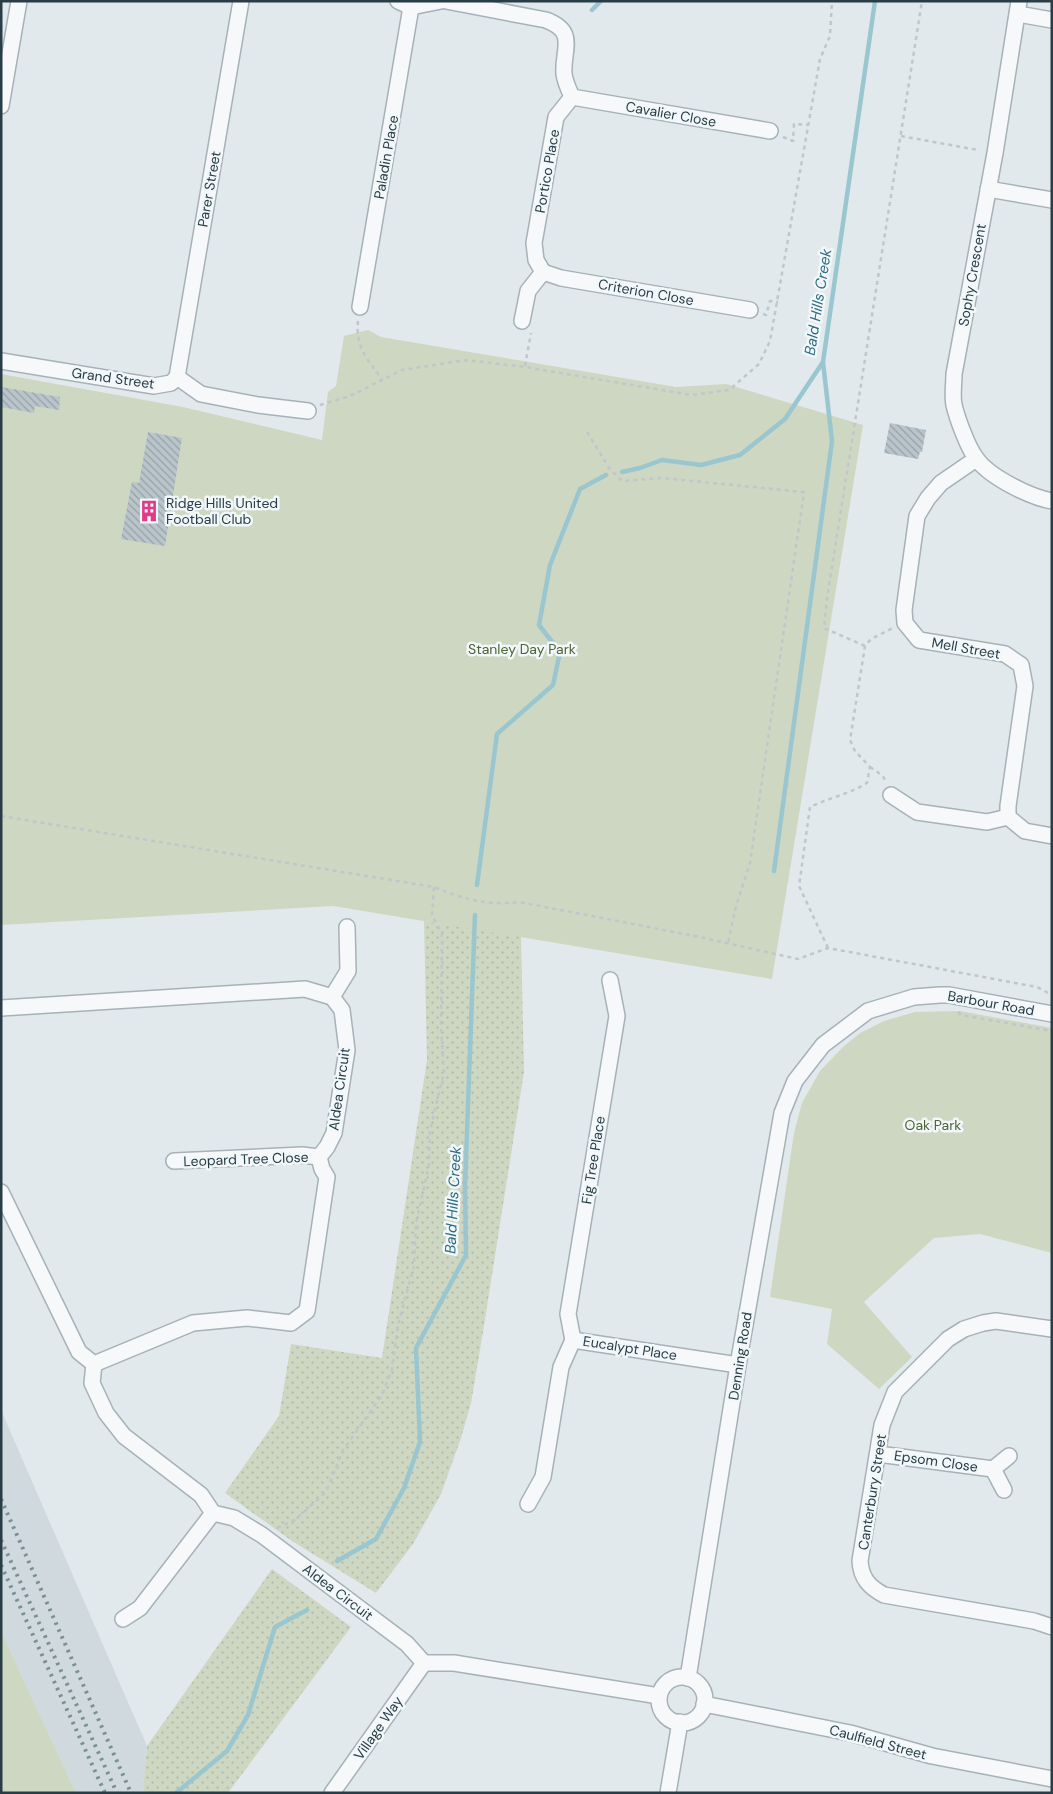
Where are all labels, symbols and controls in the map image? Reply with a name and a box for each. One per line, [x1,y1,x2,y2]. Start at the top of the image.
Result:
street label: Cavalier Close [624,97,718,131]
street label: Paladin Place [370,114,402,200]
street label: Portico Place [531,128,563,214]
street label: Parer Street [193,150,225,228]
street label: Sophy Crescent [954,222,990,328]
water label: Bald Hills Creek [800,247,836,357]
street label: Criterion Close [597,275,695,309]
street label: Grand Street [70,363,156,393]
place label: Ridge Hills United Football Club [166,494,278,528]
building icon: Ridge Hills United Football Club [136,498,162,524]
street label: Mell Street [930,633,1002,663]
park label: Stanley Day Park [468,640,576,658]
street label: Barbour Road [946,987,1036,1019]
street label: Aldea Circuit [324,1046,354,1132]
street label: Fig Tree Place [577,1115,609,1205]
park label: Oak Park [905,1116,961,1134]
water label: Bald Hills Creek [440,1145,466,1254]
street label: Leopard Tree Close [183,1148,309,1170]
street label: Denning Road [724,1311,756,1401]
street label: Eucalypt Place [582,1332,678,1364]
street label: Canterbury Street [854,1433,890,1551]
street label: Epsom Close [893,1446,979,1476]
street label: Aldea Circuit [299,1560,377,1624]
street label: Village Way [349,1692,407,1763]
street label: Caulfield Street [827,1720,929,1764]

